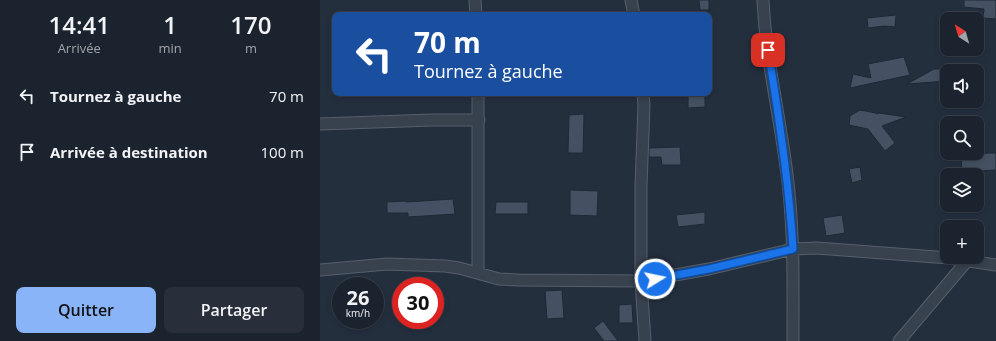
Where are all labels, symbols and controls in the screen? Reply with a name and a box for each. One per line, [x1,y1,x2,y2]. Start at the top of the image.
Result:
text: 14:41 [49,8,110,41]
text: 1 [163,8,177,41]
text: 170 [230,8,271,41]
north arrow [940,12,984,56]
map controls [940,12,984,264]
text: 70 m [414,23,481,61]
icon: left [348,28,400,80]
pin [751,33,785,67]
text: Arrivée [58,39,101,57]
text: min [159,39,182,57]
text: m [245,39,257,57]
icon: arrive [757,39,779,61]
text: Tournez à gauche [414,59,563,83]
button: sound [940,64,984,108]
icon: left [16,85,38,107]
text: Tournez à gauche [50,86,181,106]
text: 70 m [269,86,304,106]
button: search [940,116,984,160]
icon: arrive [16,141,38,163]
text: Arrivée à destination [50,142,208,162]
text: 100 m [260,142,304,162]
button: layers [940,168,984,212]
button: + [940,220,984,264]
position arrow [634,258,676,300]
speed limit sign: 30 [392,277,444,329]
text: 26 [347,284,369,311]
button: Quitter [16,287,156,333]
button: Partager [164,287,304,333]
text: km/h [346,306,370,320]

